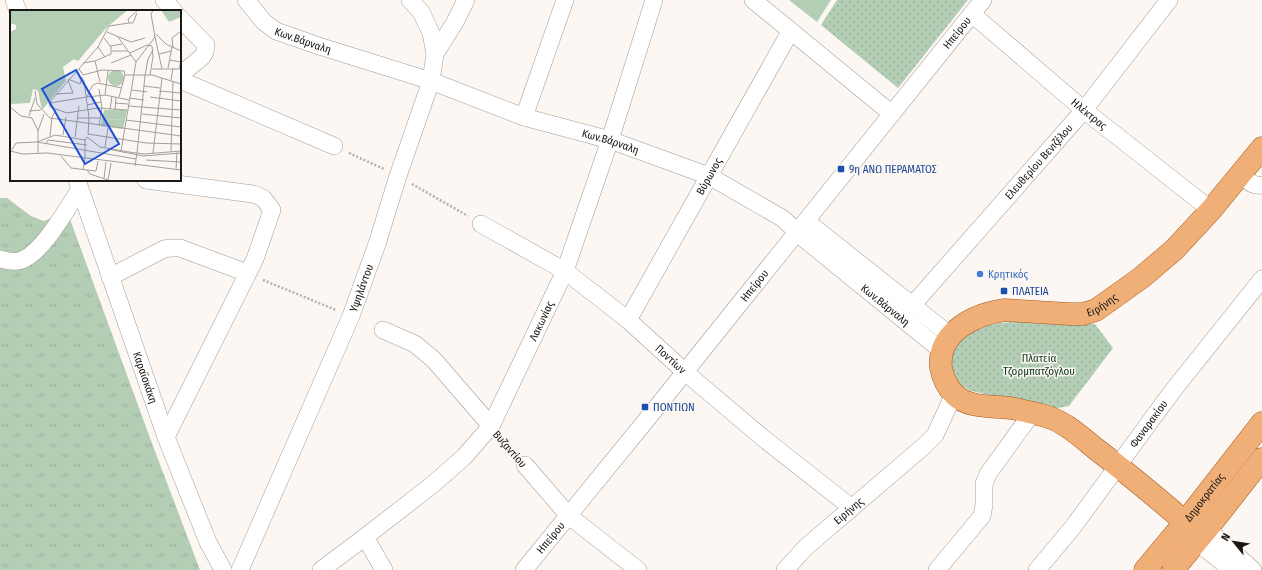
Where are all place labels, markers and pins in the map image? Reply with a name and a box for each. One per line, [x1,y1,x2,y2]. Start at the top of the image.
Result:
place label: 9η ΑΝΩ ΠΕΡΑΜΑΤΟΣ [849,163,937,176]
marker: 9η ΑΝΩ ΠΕΡΑΜΑΤΟΣ [836,164,846,174]
place label: Κρητικός [988,268,1029,281]
marker: Κρητικός [975,269,985,279]
place label: ΠΛΑΤΕΙΑ [1012,285,1049,298]
marker: ΠΛΑΤΕΙΑ [999,286,1009,296]
place label: ΠΟΝΤΙΩΝ [653,401,695,414]
marker: ΠΟΝΤΙΩΝ [640,402,650,412]

